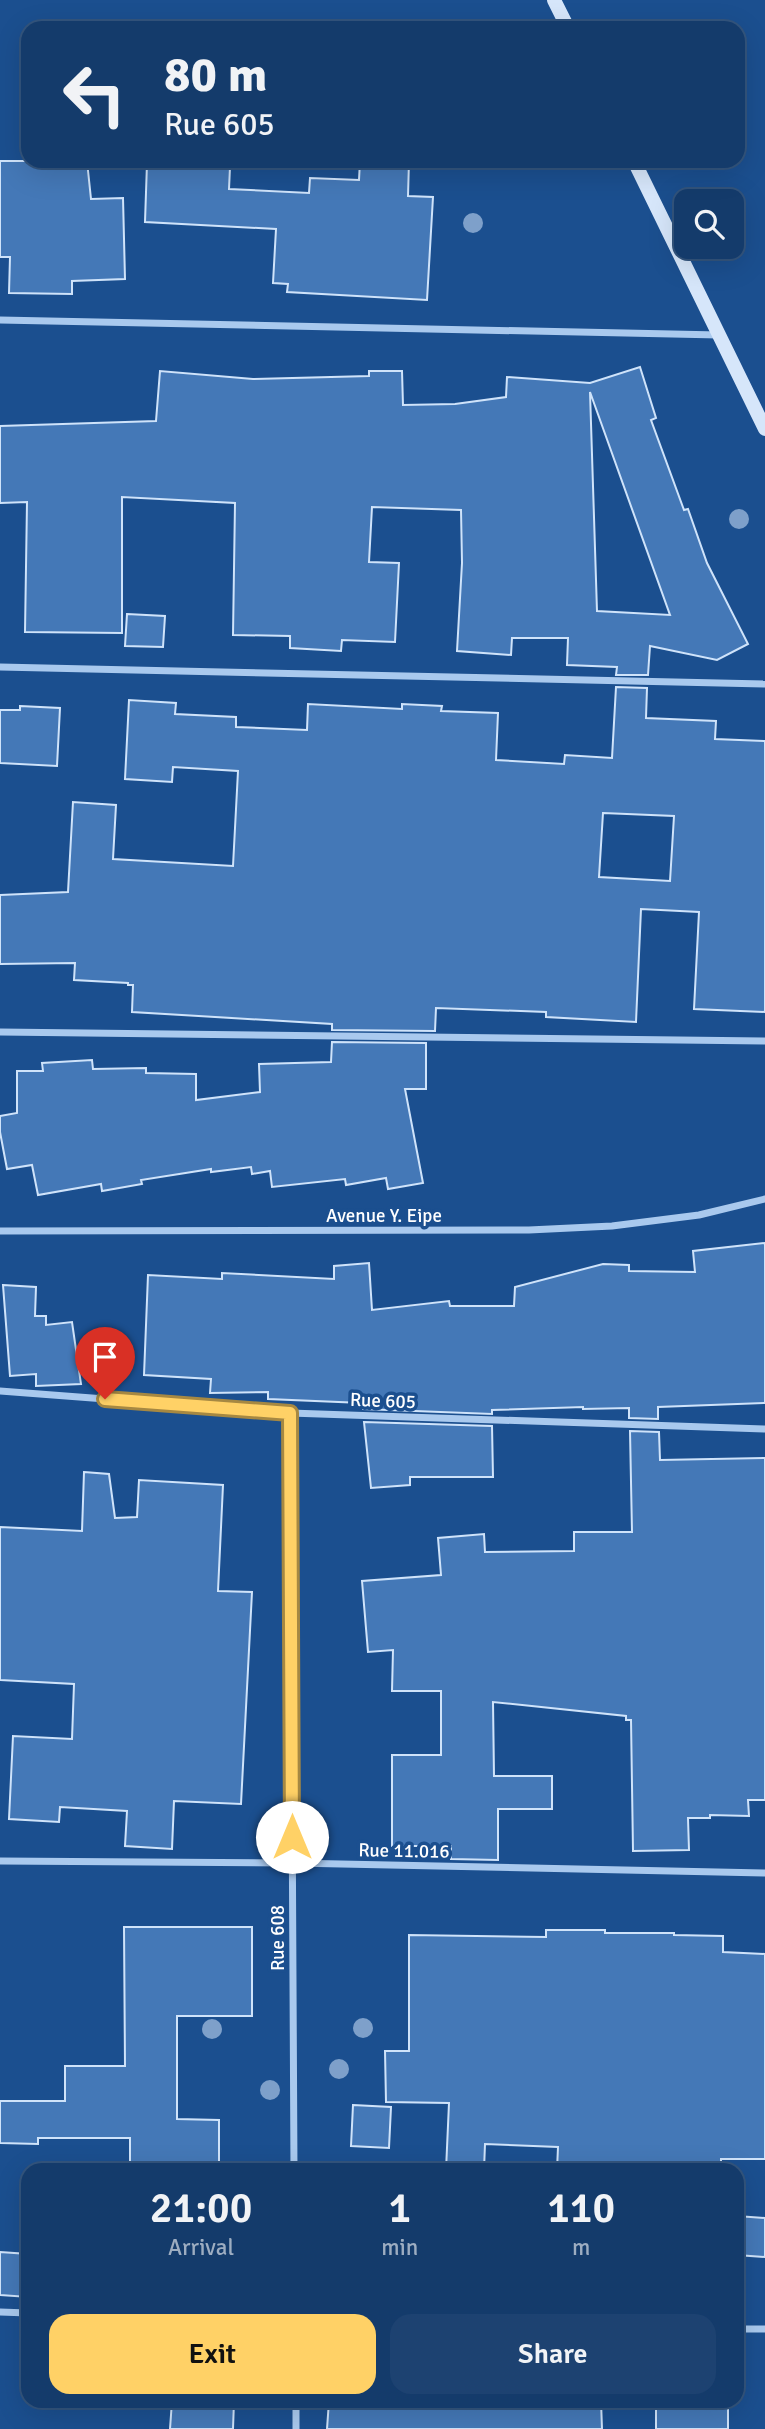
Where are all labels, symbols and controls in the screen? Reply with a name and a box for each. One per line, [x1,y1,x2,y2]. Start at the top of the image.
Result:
text: 80 m [164,45,267,105]
icon: left [49,49,140,140]
text: Rue 605 [164,105,275,144]
map controls [674,189,744,259]
button: search [674,189,744,259]
street label: Avenue Y. Eipe [326,1204,442,1228]
pin [75,1327,135,1399]
icon: arrive [86,1338,124,1376]
street label: Rue 605 [350,1388,416,1414]
position arrow [255,1800,329,1874]
street label: Rue 11.016 [358,1838,450,1864]
street label: Rue 608 [266,1905,290,1971]
text: 21:00 [150,2183,252,2234]
text: 1 [388,2183,411,2234]
text: 110 [547,2183,615,2234]
text: Arrival [168,2233,234,2262]
text: min [381,2233,418,2262]
text: m [572,2233,590,2262]
button: Exit [49,2314,376,2394]
button: Share [390,2314,716,2394]

